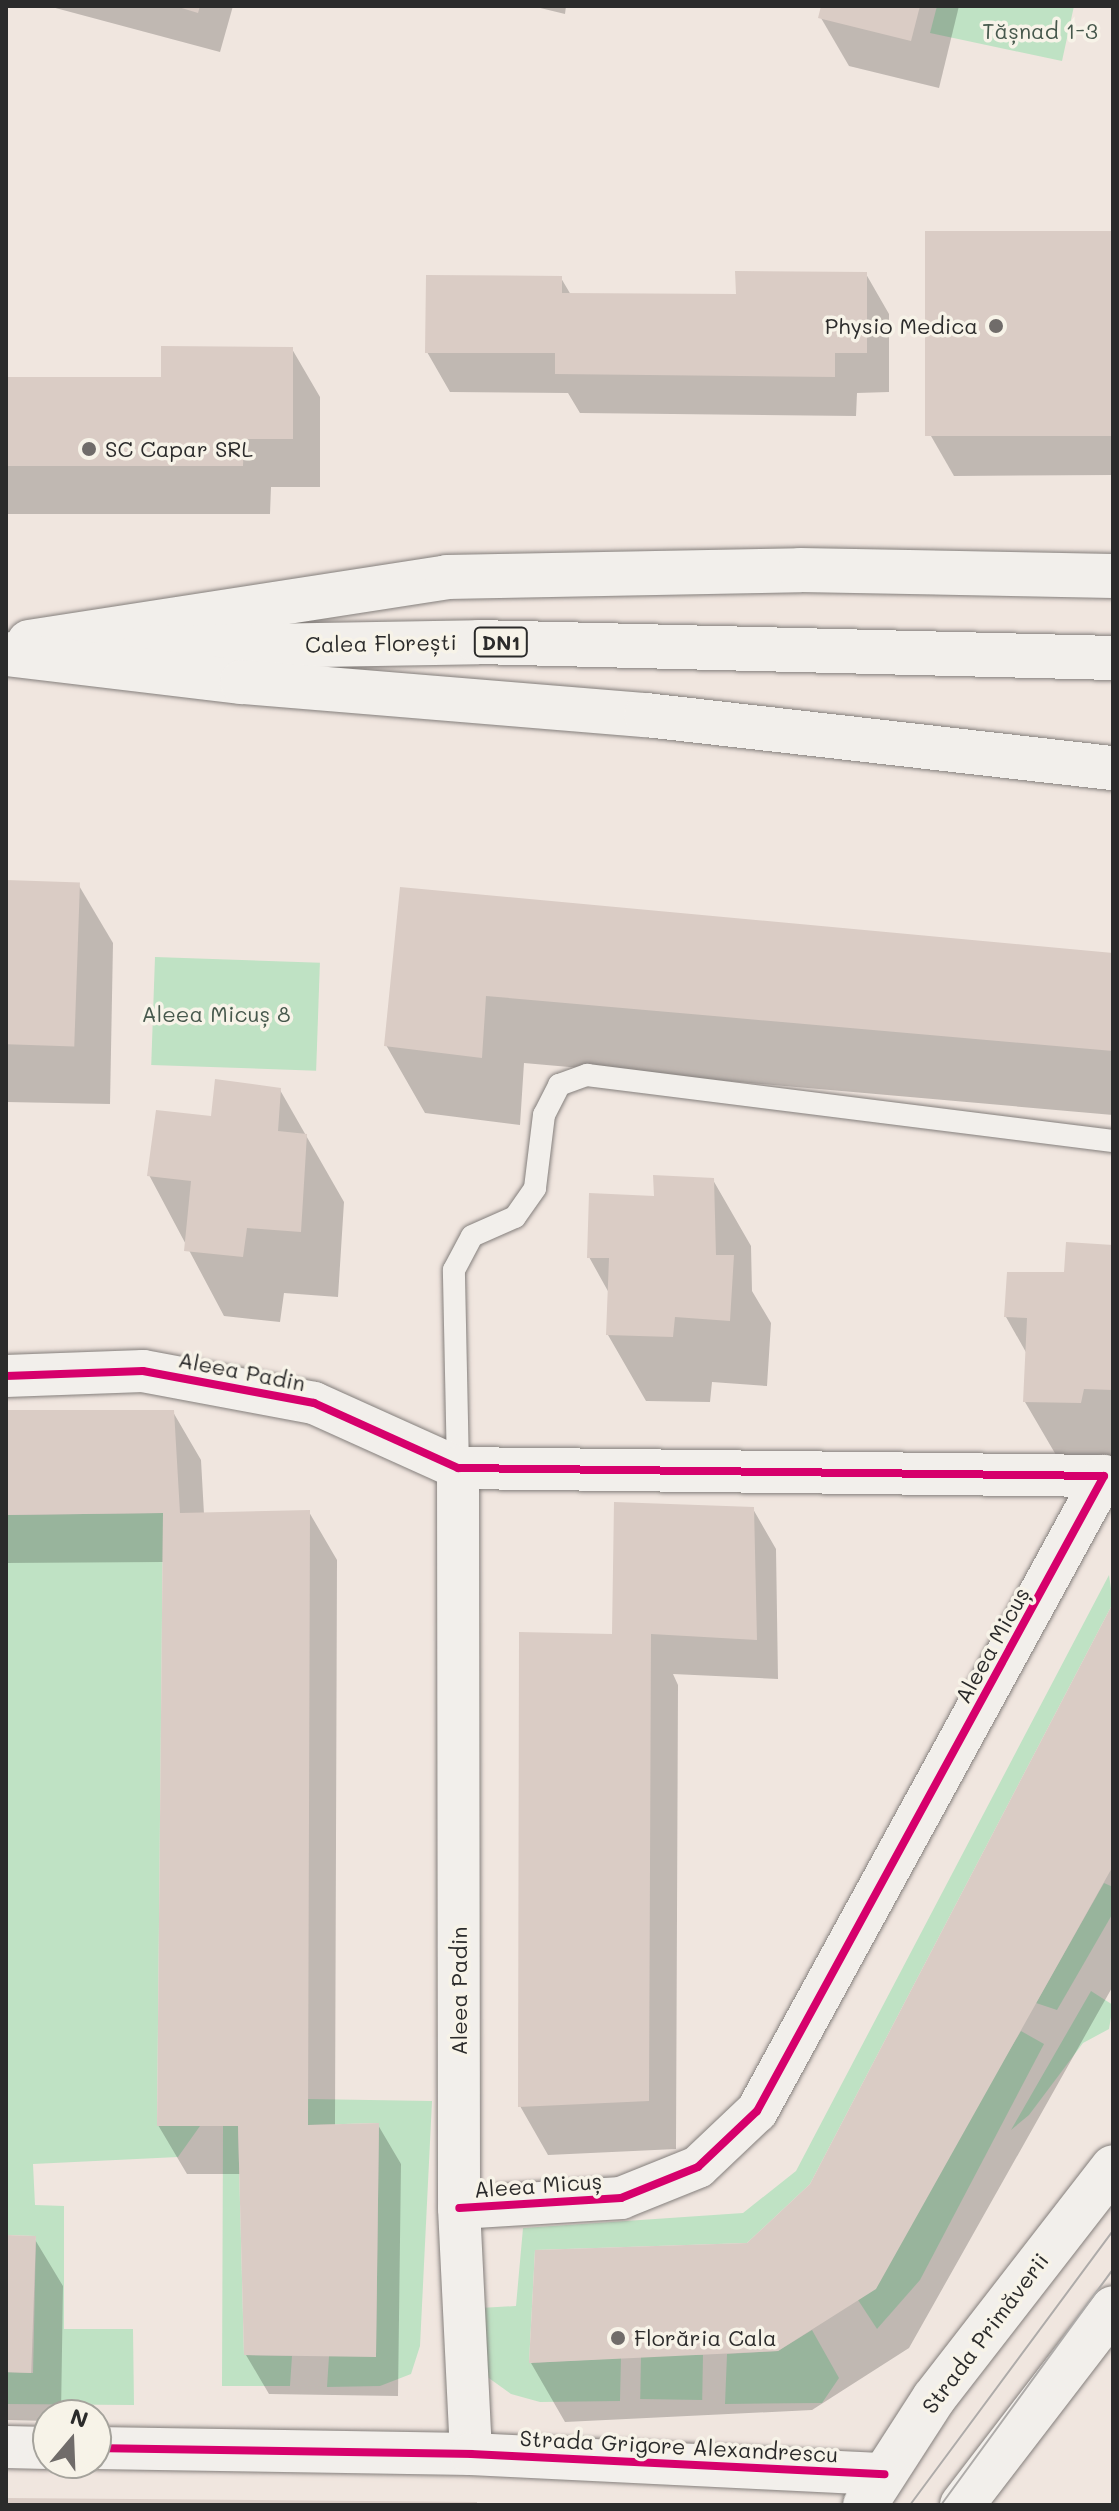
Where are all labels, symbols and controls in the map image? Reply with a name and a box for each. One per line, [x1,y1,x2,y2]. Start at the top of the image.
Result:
park label: Tășnad 1-3 [982,18,1098,44]
place label: Physio Medica [825,313,978,339]
marker: Physio Medica [985,315,1007,337]
place label: SC Capar SRL [105,436,253,462]
marker: SC Capar SRL [80,440,98,458]
road number: DN1 [473,626,529,658]
street label: Calea Florești [305,628,457,658]
park label: Aleea Micuș 8 [141,1001,291,1027]
street label: Aleea Padin [176,1346,308,1396]
street label: Aleea Micuș [949,1582,1035,1708]
street label: Aleea Padin [446,1927,472,2055]
street label: Aleea Micuș [473,2167,603,2203]
street label: Strada Primăverii [916,2248,1054,2418]
place label: Florăria Cala [634,2325,777,2351]
marker: Florăria Cala [609,2329,627,2347]
north arrow [32,2399,112,2479]
text: N [67,2401,92,2434]
street label: Strada Grigore Alexandrescu [519,2424,839,2468]

